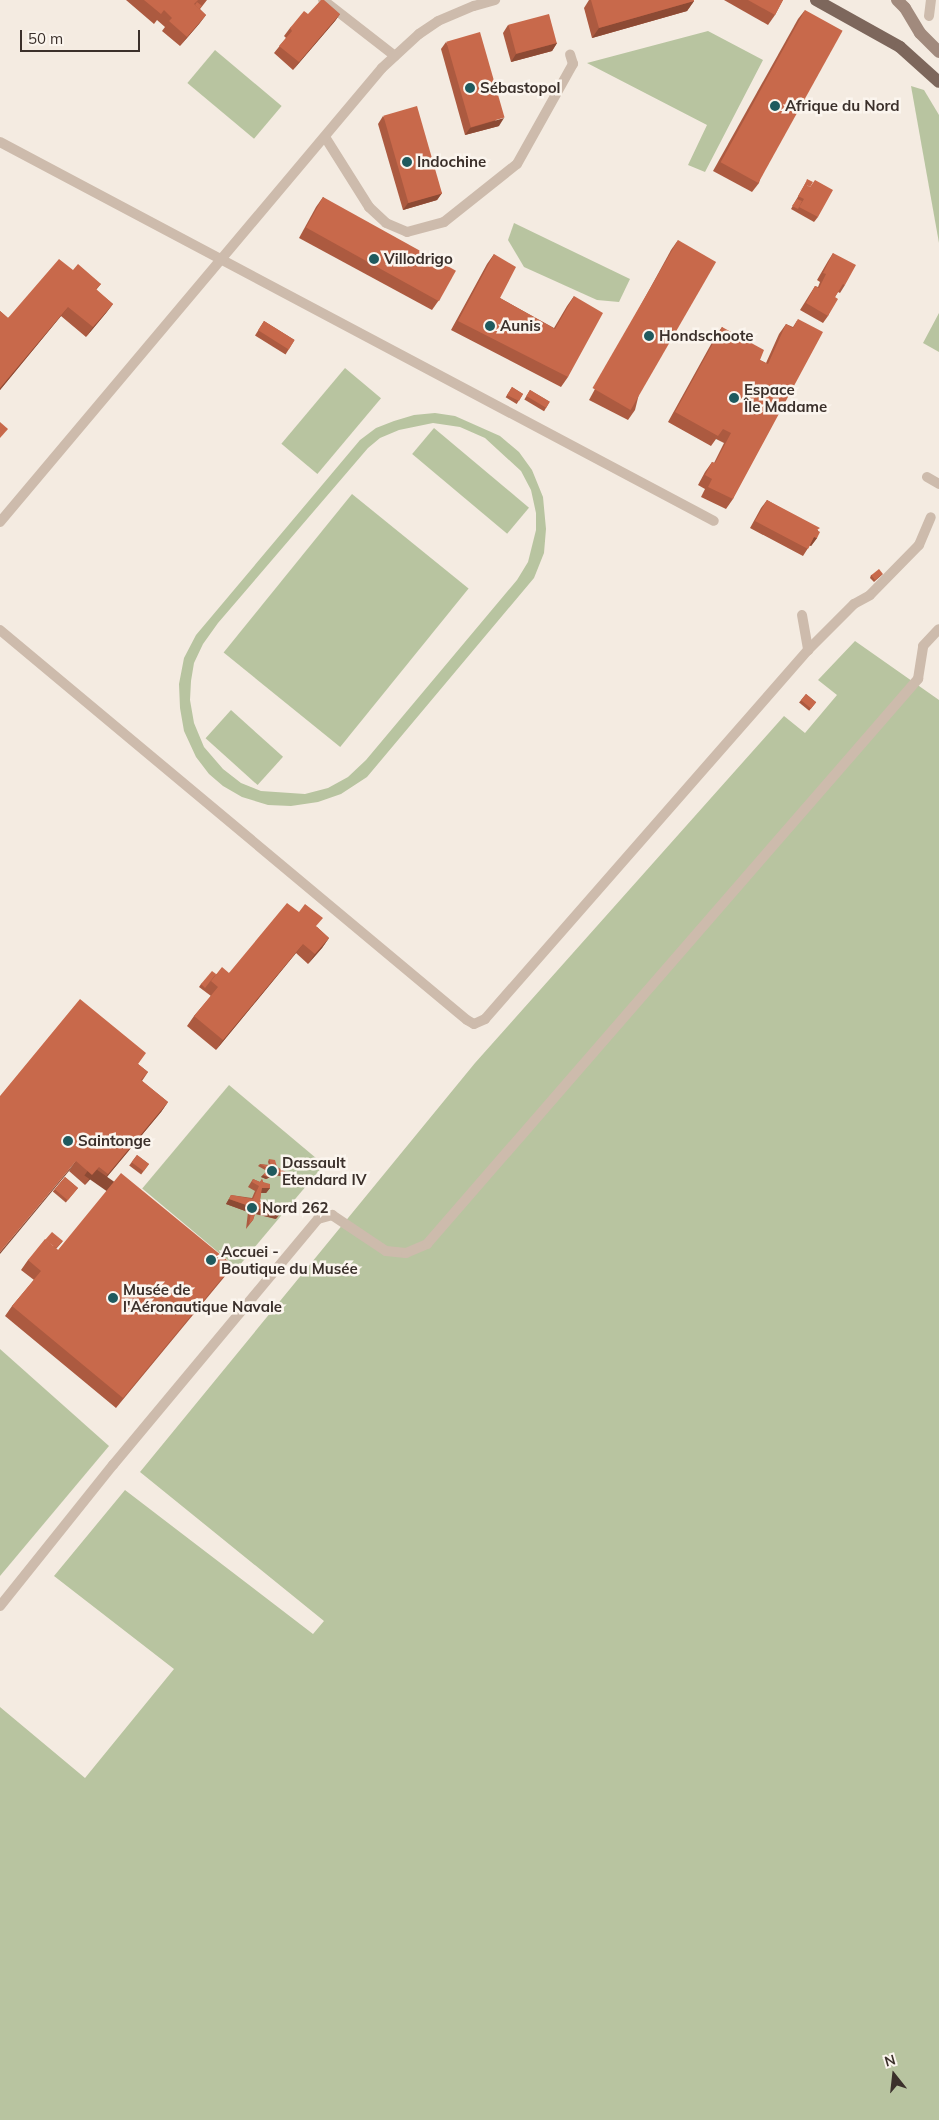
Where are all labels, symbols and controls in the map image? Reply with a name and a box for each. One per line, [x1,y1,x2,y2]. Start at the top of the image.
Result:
scale bar [22,20,142,52]
text: 50 m [28,29,63,48]
place label: Sébastopol [480,79,561,97]
marker: Sébastopol [464,82,476,94]
place label: Afrique du Nord [785,97,900,115]
marker: Afrique du Nord [769,100,781,112]
place label: Indochine [417,153,486,171]
marker: Indochine [401,156,413,168]
place label: Villodrigo [384,250,453,268]
marker: Villodrigo [368,253,380,265]
place label: Aunis [500,317,541,335]
marker: Aunis [484,320,496,332]
place label: Hondschoote [659,327,753,345]
marker: Hondschoote [643,330,655,342]
place label: Espace Île Madame [744,380,827,415]
marker: Espace Île Madame [728,392,740,404]
place label: Saintonge [78,1132,151,1150]
marker: Saintonge [62,1135,74,1147]
place label: Dassault Etendard IV [282,1153,367,1188]
marker: Dassault Etendard IV [266,1165,278,1177]
place label: Nord 262 [262,1199,328,1217]
marker: Nord 262 [246,1202,258,1214]
place label: Accuei - Boutique du Musée [221,1242,358,1277]
marker: Accuei - Boutique du Musée [205,1254,217,1266]
place label: Musée de l'Aéronautique Navale [123,1280,282,1315]
marker: Musée de l'Aéronautique Navale [107,1292,119,1304]
north arrow [869,2050,919,2100]
text: N [882,2050,897,2071]

